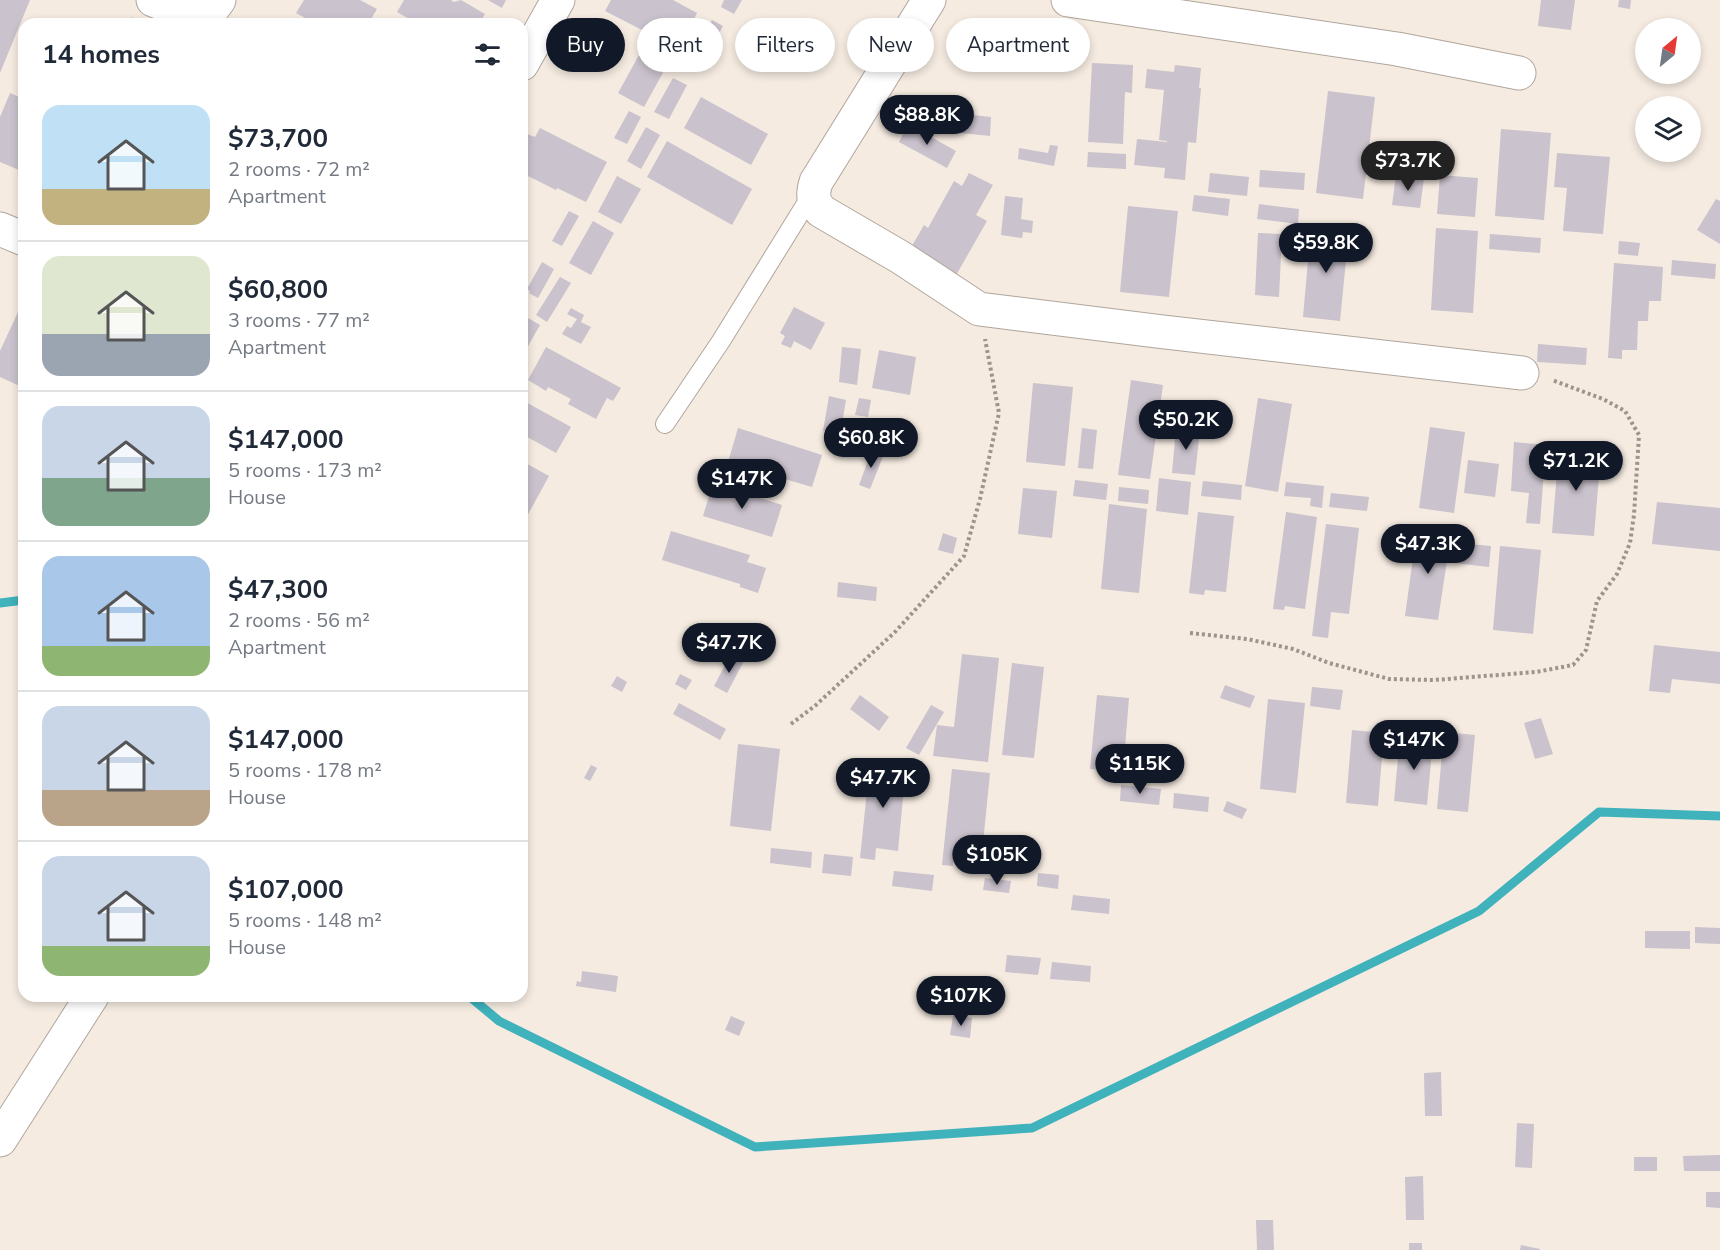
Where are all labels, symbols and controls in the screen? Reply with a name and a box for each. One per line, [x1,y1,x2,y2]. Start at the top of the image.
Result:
chip: Buy [546,18,625,72]
chip: Rent [637,18,723,72]
chip: Filters [735,18,835,72]
chip: New [847,18,934,72]
chip: Apartment [946,18,1090,72]
north arrow [1635,18,1701,84]
map controls [1635,18,1701,162]
text: 14 homes [42,37,160,72]
icon: filters [471,38,504,71]
pin: $88.8K [878,95,976,146]
button: layers [1635,96,1701,162]
text: $88.8K [894,101,960,128]
text: $73,700 [228,121,328,156]
icon: home [90,129,162,201]
pin: $73.7K [1359,141,1457,192]
text: $73.7K [1375,147,1441,174]
text: 2 rooms · 72 m² [228,156,370,183]
text: Apartment [228,183,326,210]
pin: $59.8K [1277,223,1375,274]
text: $59.8K [1293,229,1359,256]
text: $60,800 [228,272,328,307]
icon: home [90,280,162,352]
text: 3 rooms · 77 m² [228,307,370,334]
text: Apartment [228,334,326,361]
pin: $50.2K [1137,400,1235,451]
text: $50.2K [1153,406,1219,433]
pin: $60.8K [822,418,920,469]
text: $147,000 [228,422,344,457]
text: $60.8K [838,424,904,451]
icon: home [90,430,162,502]
pin: $71.2K [1527,441,1625,492]
text: $71.2K [1543,447,1609,474]
text: 5 rooms · 173 m² [228,457,382,484]
pin: $147K [700,459,784,510]
text: $147K [711,465,773,492]
text: House [228,484,286,511]
pin: $47.3K [1379,524,1477,575]
text: $47.3K [1395,530,1461,557]
text: $47,300 [228,572,328,607]
icon: home [90,580,162,652]
text: 2 rooms · 56 m² [228,607,370,634]
pin: $47.7K [680,623,778,674]
text: $47.7K [696,629,762,656]
text: Apartment [228,634,326,661]
pin: $147K [1372,720,1456,771]
text: $147,000 [228,722,344,757]
text: $147K [1383,726,1445,753]
icon: home [90,730,162,802]
pin: $115K [1098,744,1182,795]
text: $115K [1109,750,1171,777]
text: 5 rooms · 178 m² [228,757,382,784]
pin: $47.7K [834,758,932,809]
text: $47.7K [850,764,916,791]
text: House [228,784,286,811]
pin: $105K [955,835,1039,886]
text: $105K [966,841,1028,868]
text: $107,000 [228,872,344,907]
icon: home [90,880,162,952]
text: 5 rooms · 148 m² [228,907,382,934]
text: House [228,934,286,961]
pin: $107K [919,976,1003,1027]
text: $107K [930,982,992,1009]

